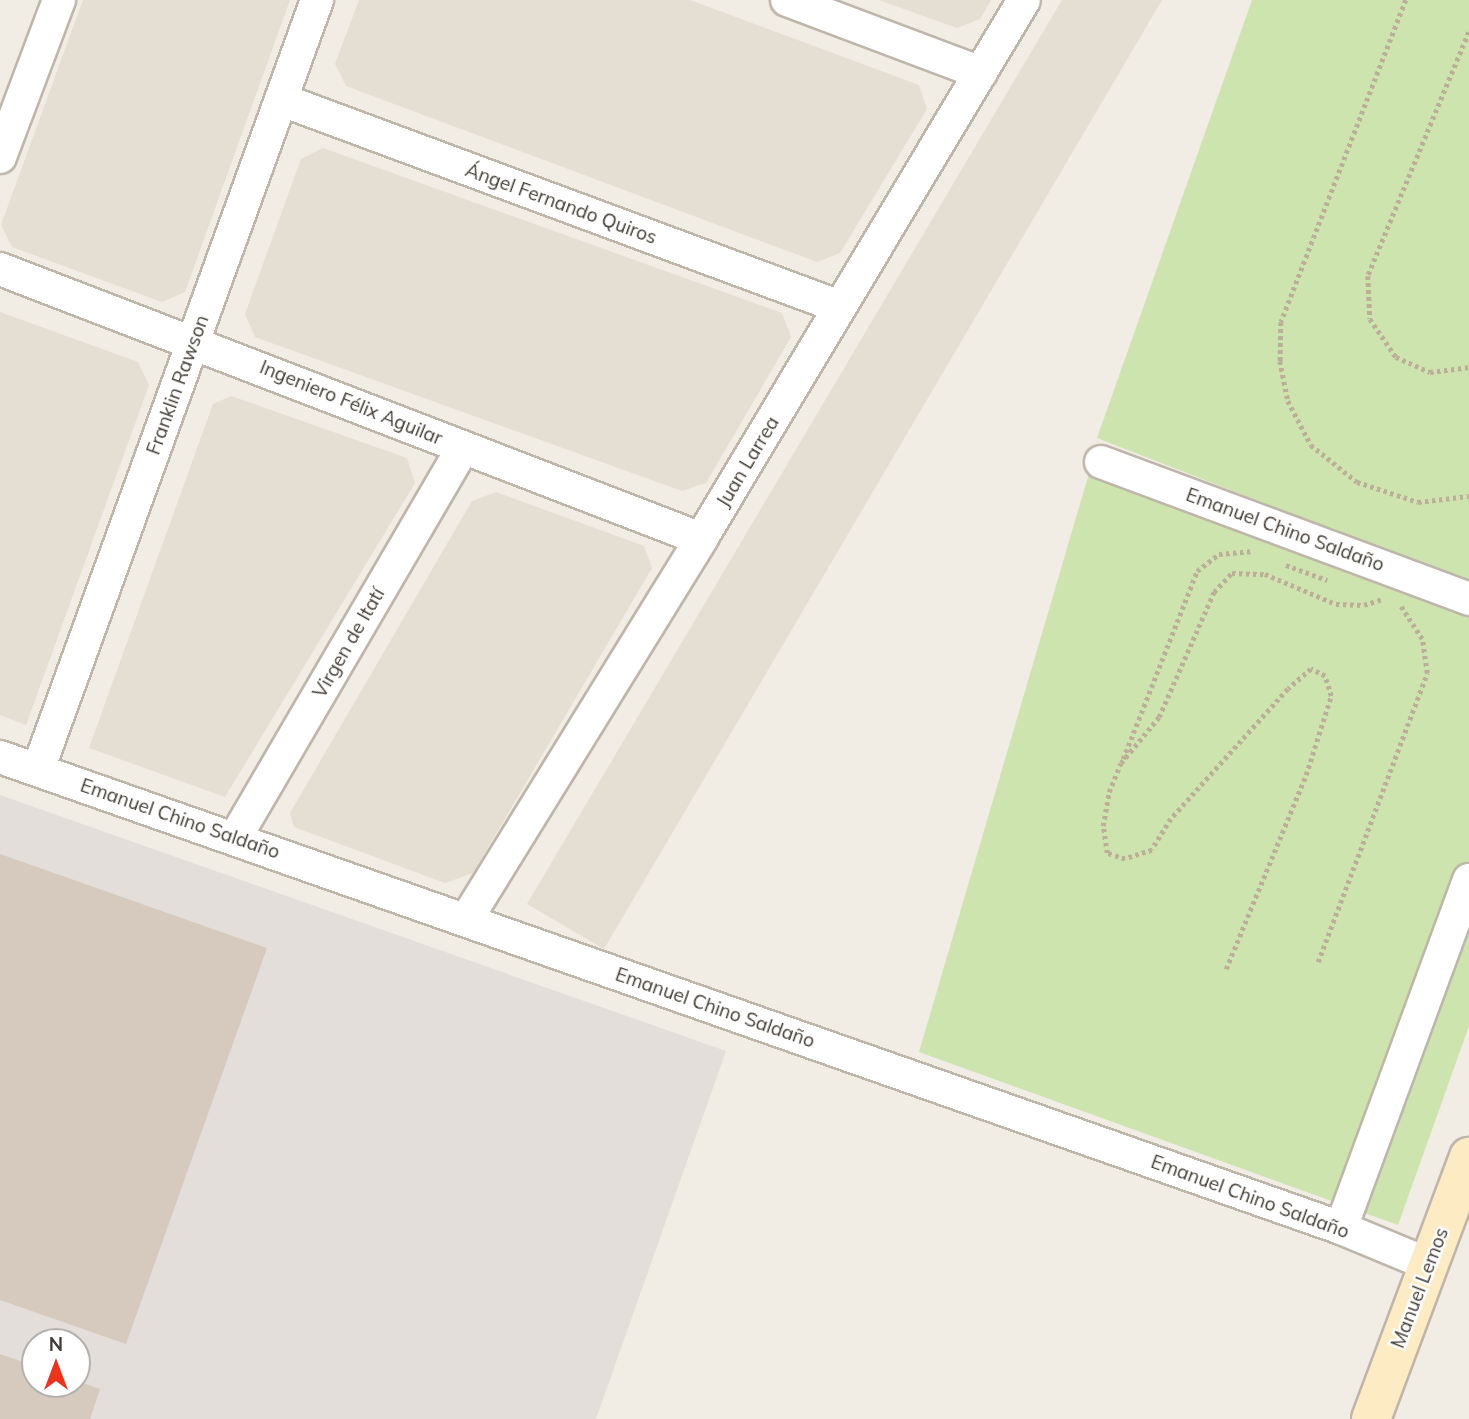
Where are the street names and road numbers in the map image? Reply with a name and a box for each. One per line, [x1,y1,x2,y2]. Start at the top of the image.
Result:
street label: Ángel Fernando Quiros [462,159,660,249]
street label: Franklin Rawson [142,312,214,458]
street label: Ingeniero Félix Aguilar [256,356,446,450]
street label: Juan Larrea [712,412,784,512]
street label: Emanuel Chino Saldaño [1183,483,1387,577]
street label: Virgen de Itatí [308,584,390,702]
street label: Emanuel Chino Saldaño [77,774,283,864]
street label: Emanuel Chino Saldaño [612,963,818,1053]
street label: Emanuel Chino Saldaño [1148,1150,1352,1244]
street label: Manuel Lemos [1387,1225,1453,1351]

